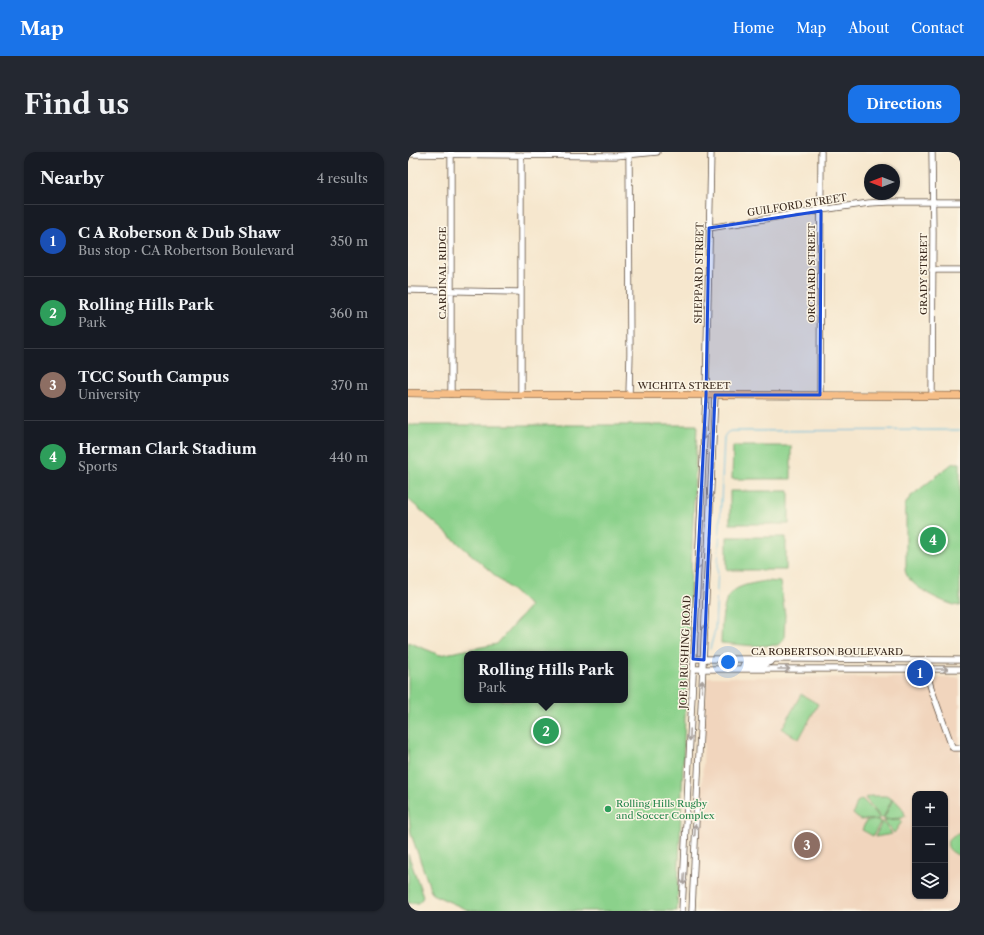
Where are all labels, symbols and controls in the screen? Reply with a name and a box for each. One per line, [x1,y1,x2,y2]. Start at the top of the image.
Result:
text: Map [20,17,64,40]
text: Home [733,19,774,37]
text: Map [796,19,826,37]
text: About [848,19,889,37]
text: Contact [911,19,964,37]
button: Directions [848,85,960,123]
text: Find us [24,87,129,121]
north arrow [864,164,900,200]
text: Nearby [40,168,104,188]
text: 4 results [317,170,368,186]
street label: GUILFORD STREET [746,191,848,219]
street label: SHEPPARD STREET [692,222,706,324]
text: C A Roberson & Dub Shaw [78,223,281,242]
street label: ORCHARD STREET [805,223,818,323]
street label: CARDINAL RIDGE [436,226,449,319]
text: 1 [50,233,56,249]
text: 350 m [330,233,368,249]
street label: GRADY STREET [917,233,930,315]
text: Bus stop · CA Robertson Boulevard [78,242,294,258]
text: Rolling Hills Park [78,295,214,314]
text: 2 [49,305,57,321]
text: 360 m [329,305,368,321]
text: Park [78,314,106,330]
text: TCC South Campus [78,367,229,386]
text: 3 [49,377,57,393]
text: 370 m [331,377,368,393]
street label: WICHITA STREET [636,379,731,392]
text: University [78,386,141,402]
one-way arrow [700,427,707,440]
text: Herman Clark Stadium [78,439,257,458]
text: 4 [49,449,57,465]
text: 440 m [329,449,368,465]
text: Sports [78,458,117,474]
one-way arrow [707,494,714,507]
pin: 4 [920,525,946,555]
one-way arrow [694,557,701,570]
street label: JOE B RUSHING ROAD [676,595,693,711]
one-way arrow [701,624,709,637]
street label: CA ROBERTSON BOULEVARD [751,645,903,658]
popup [464,651,628,703]
your location [718,652,738,672]
pin: 1 [907,658,933,688]
text: Rolling Hills Park [478,660,614,679]
one-way arrow [777,665,790,673]
one-way arrow [935,665,948,673]
text: Park [478,679,506,695]
one-way arrow [699,680,706,693]
pin: 2 [533,716,559,746]
one-way arrow [686,728,694,741]
map controls [912,791,948,899]
button: + [912,791,948,827]
place label: Rolling Hills Rugby and Soccer Complex [616,797,715,822]
marker: Rolling Hills Rugby and Soccer Complex [603,804,613,814]
one-way arrow [692,824,699,837]
button: − [912,827,948,863]
pin: 3 [794,830,820,860]
button: layers [912,863,948,899]
one-way arrow [680,872,687,885]

